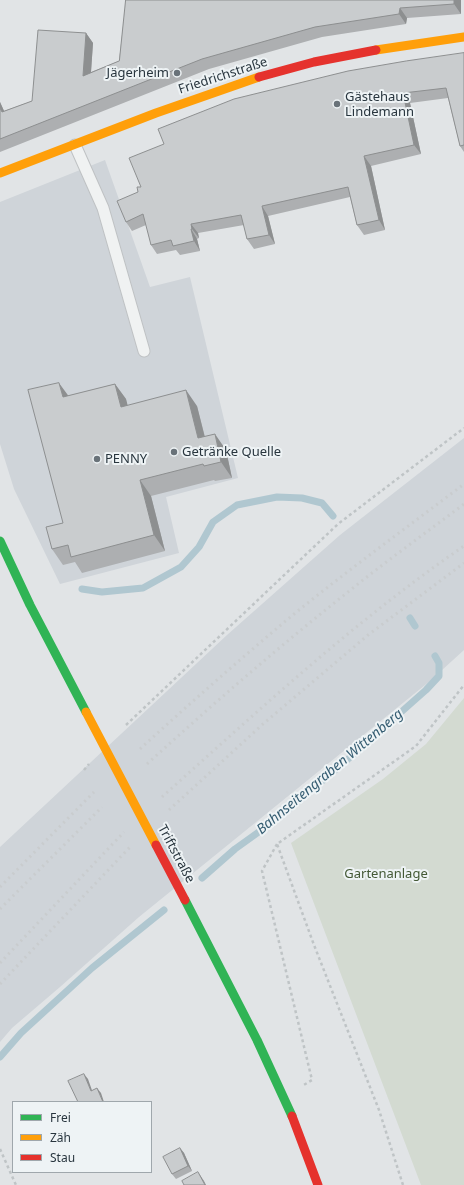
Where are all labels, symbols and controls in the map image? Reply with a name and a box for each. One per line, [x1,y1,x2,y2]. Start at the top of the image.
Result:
street label: Friedrichstraße [177,54,269,98]
place label: Jägerheim [107,65,169,81]
marker: Jägerheim [172,68,182,78]
place label: Gästehaus Lindemann [345,89,414,120]
marker: Gästehaus Lindemann [332,99,342,109]
place label: Getränke Quelle [182,444,281,460]
marker: Getränke Quelle [169,447,179,457]
place label: PENNY [105,451,147,467]
marker: PENNY [92,454,102,464]
water label: Bahnseitengraben Wittenberg [253,706,407,838]
street label: Triftstraße [154,822,198,886]
park label: Gartenanlage [344,866,428,882]
legend [12,1101,152,1173]
text: Frei [50,1109,71,1126]
text: Zäh [50,1129,71,1146]
text: Stau [50,1149,75,1166]

